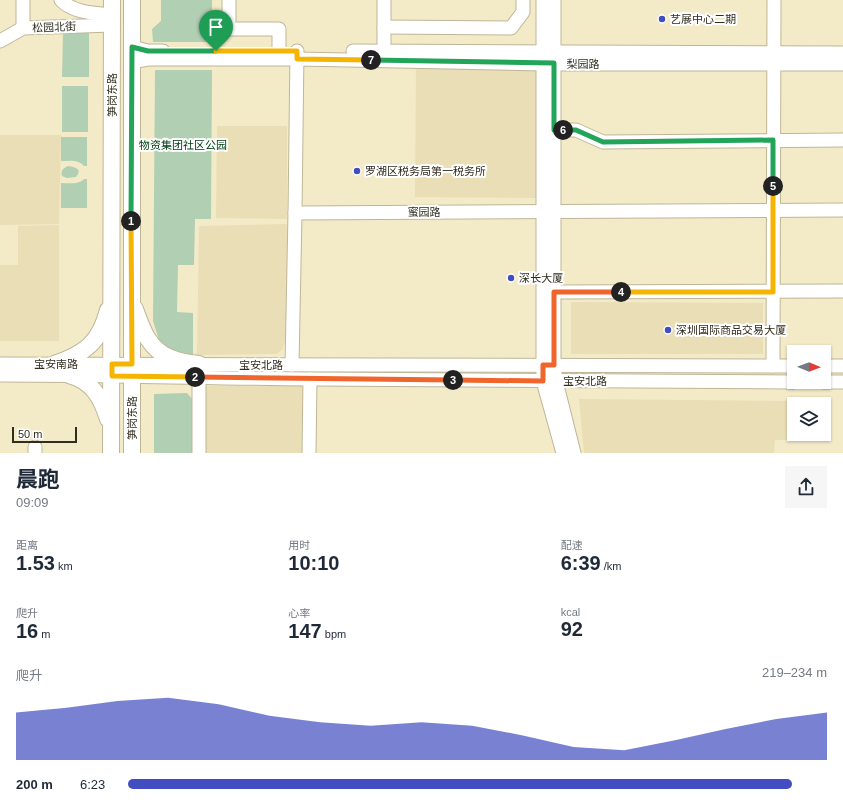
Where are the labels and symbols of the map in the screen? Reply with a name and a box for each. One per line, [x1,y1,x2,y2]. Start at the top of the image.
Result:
pin [199,10,233,51]
place label: 艺展中心二期 [670,13,736,25]
marker: 艺展中心二期 [657,14,667,24]
street label: 松园北街 [32,20,76,34]
pin: 7 [361,50,381,70]
street label: 梨园路 [567,58,600,70]
street label: 笋岗东路 [106,73,118,117]
pin: 6 [553,120,573,140]
park label: 物资集团社区公园 [139,139,227,151]
place label: 罗湖区税务局第一税务所 [365,165,486,177]
marker: 罗湖区税务局第一税务所 [352,166,362,176]
pin: 5 [763,176,783,196]
street label: 蜜园路 [408,206,441,218]
pin: 1 [121,211,141,231]
place label: 深长大厦 [519,272,563,284]
marker: 深长大厦 [506,273,516,283]
pin: 4 [611,282,631,302]
place label: 深圳国际商品交易大厦 [676,324,786,336]
marker: 深圳国际商品交易大厦 [663,325,673,335]
north arrow [787,345,831,389]
street label: 宝安南路 [34,358,78,370]
street label: 宝安北路 [239,359,283,371]
pin: 2 [185,367,205,387]
pin: 3 [443,370,463,390]
street label: 宝安北路 [563,375,607,387]
street label: 笋岗东路 [126,396,138,440]
scale bar [12,425,77,444]

